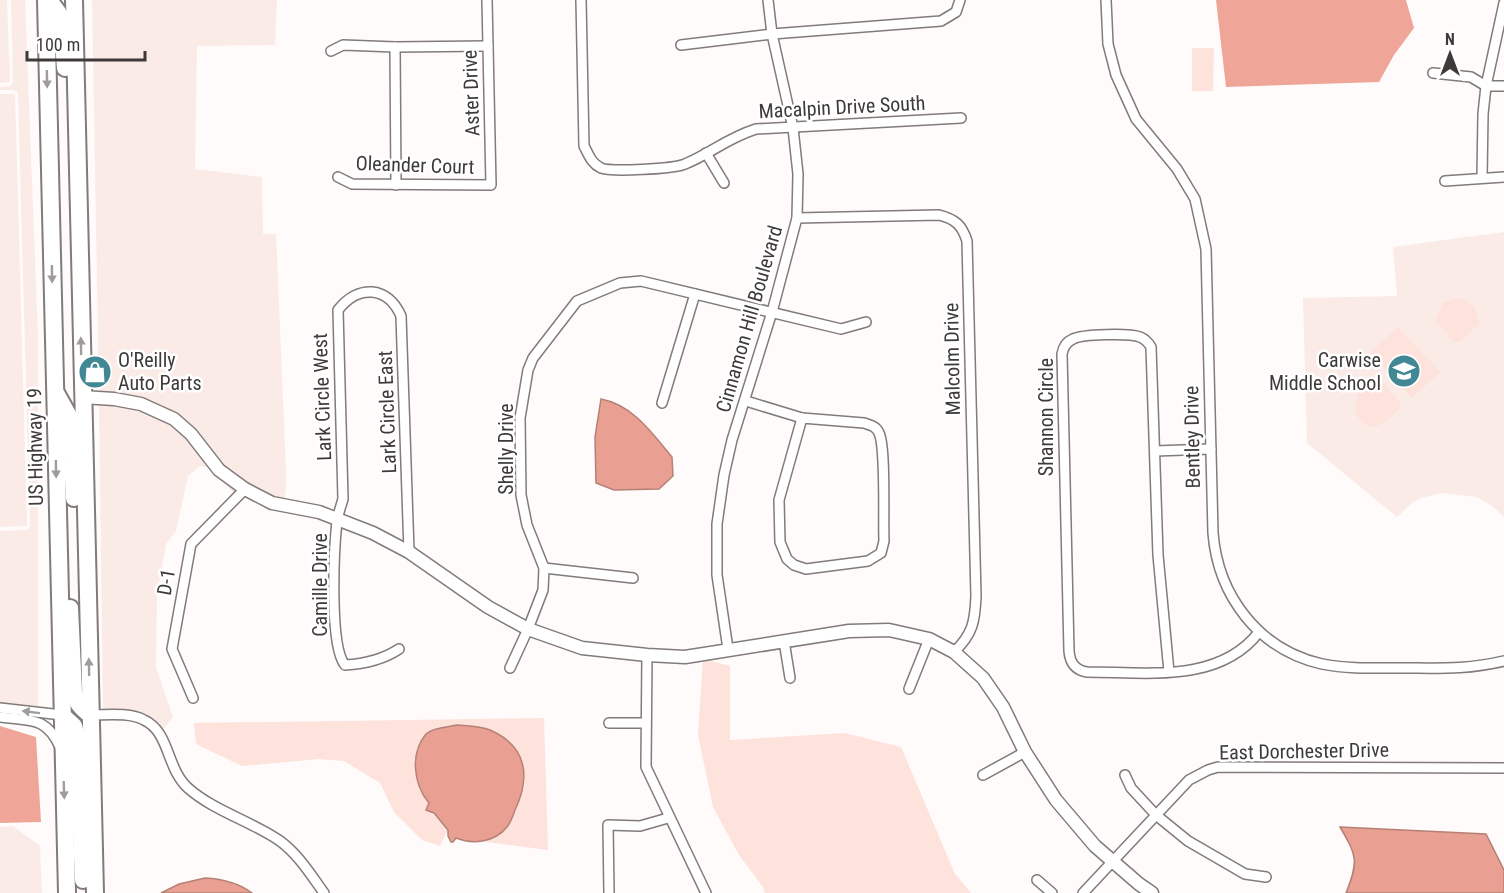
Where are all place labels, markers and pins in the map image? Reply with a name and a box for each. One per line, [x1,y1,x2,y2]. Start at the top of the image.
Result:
place label: O'Reilly Auto Parts [118,348,202,395]
place label: Carwise Middle School [1269,348,1381,395]
school or university icon: Carwise Middle School [1386,353,1422,389]
shop icon: O'Reilly Auto Parts [77,354,113,390]

